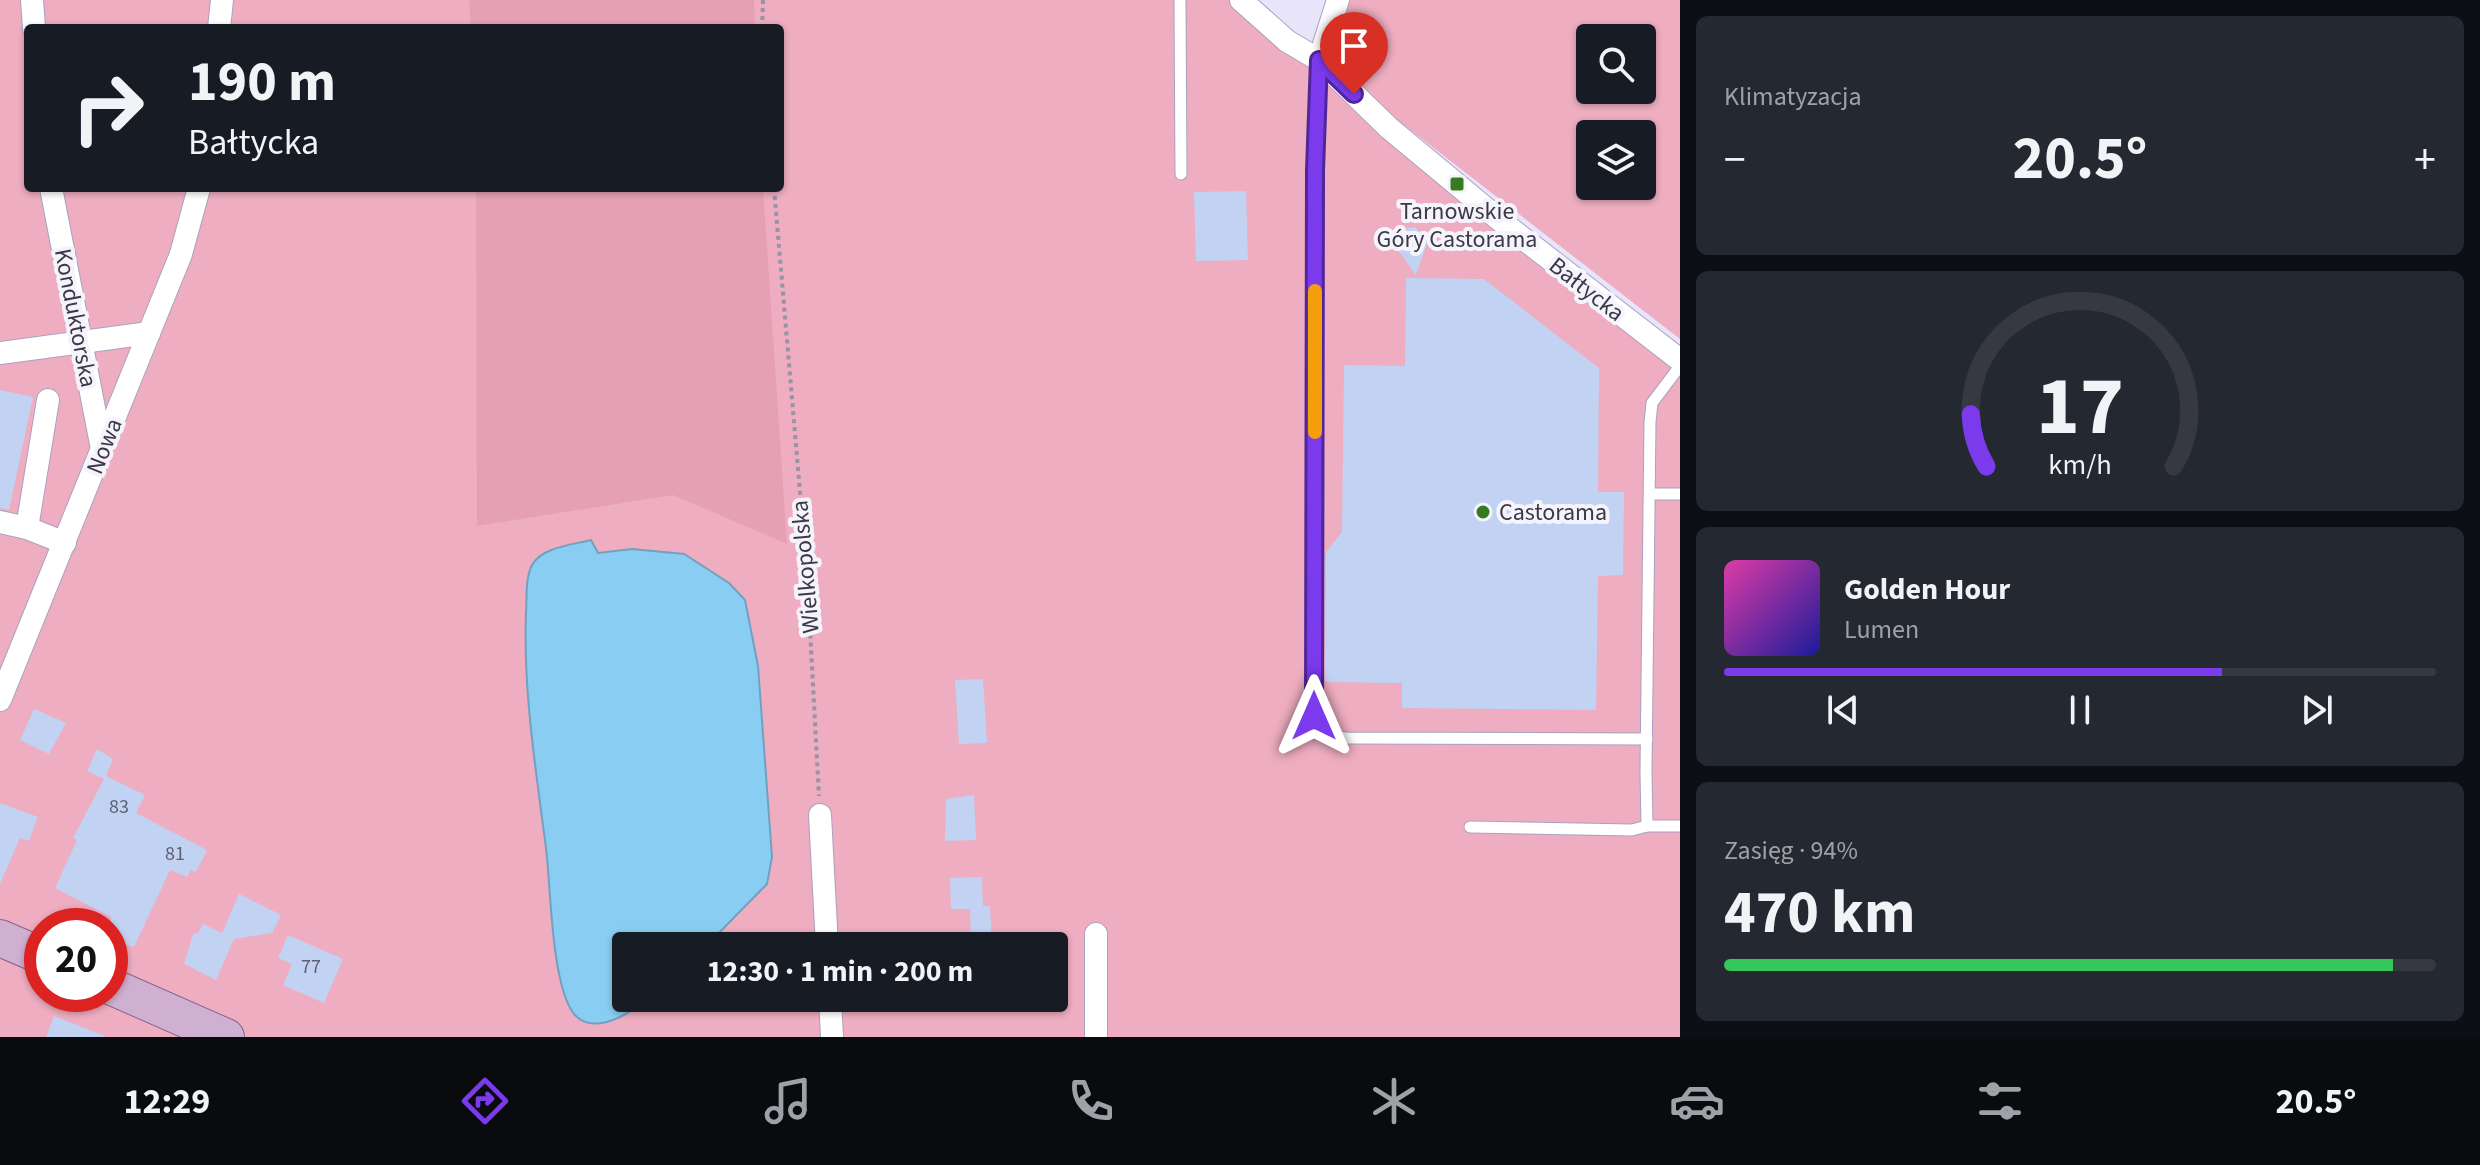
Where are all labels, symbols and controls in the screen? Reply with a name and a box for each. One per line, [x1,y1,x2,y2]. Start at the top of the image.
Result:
pin [1320,12,1388,94]
icon: arrive [1332,24,1376,68]
map controls [1576,24,1656,200]
button: search [1576,24,1656,104]
text: 190 m [188,43,336,122]
icon: right [56,56,160,160]
text: Klimatyzacja [1724,78,1862,115]
text: Bałtycka [188,117,319,168]
text: 20.5° [2013,117,2147,202]
button: layers [1576,120,1656,200]
text: − [1724,129,1746,192]
text: + [2414,129,2436,192]
marker: Tarnowskie Góry Castorama [1448,175,1466,193]
place label: Tarnowskie Góry Castorama [1377,194,1537,257]
street label: Konduktorska [45,246,106,390]
street label: Bałtycka [1541,249,1632,330]
text: 17 [2036,347,2124,465]
street label: Nowa [77,413,131,479]
text: km/h [2048,445,2112,485]
place label: Castorama [1499,495,1607,530]
street label: Wielkopolska [782,499,829,635]
marker: Castorama [1474,503,1492,521]
text: Golden Hour [1844,568,2010,611]
text: Lumen [1844,611,1919,648]
position arrow [1272,674,1356,758]
icon: previous [1821,688,1865,732]
icon: pause [2058,688,2102,732]
icon: next [2295,688,2339,732]
house number: 83 [109,793,129,821]
text: Zasięg · 94% [1724,832,1858,869]
house number: 81 [165,840,185,868]
text: 470 km [1724,871,1915,956]
speed limit sign: 20 [24,908,128,1012]
text: 12:30 · 1 min · 200 m [707,950,973,993]
house number: 77 [301,953,321,981]
icon: directions [457,1073,513,1129]
icon: music [760,1073,816,1129]
icon: phone [1063,1073,1119,1129]
icon: climate [1366,1073,1422,1129]
icon: car [1669,1073,1725,1129]
icon: filters [1972,1073,2028,1129]
text: 12:29 [124,1076,210,1127]
text: 20.5° [2275,1076,2356,1127]

